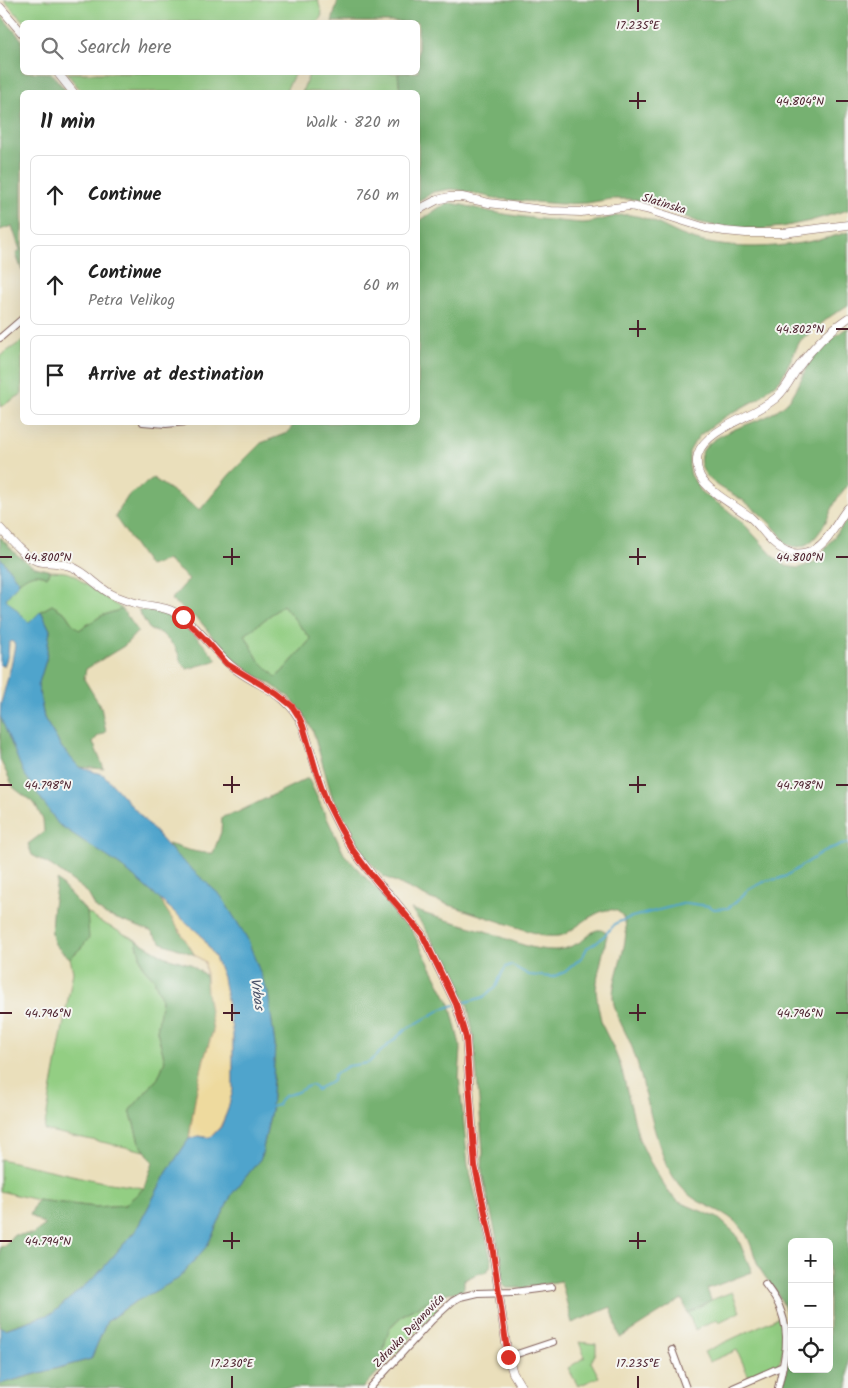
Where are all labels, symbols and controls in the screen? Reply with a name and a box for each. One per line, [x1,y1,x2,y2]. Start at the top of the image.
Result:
text: 17.235°E [616,16,661,35]
search box [20,20,420,75]
text: Search here [78,33,172,63]
icon: search [38,34,66,62]
text: 44.804°N [776,92,824,111]
text: 11 min [40,106,95,139]
text: Walk · 820 m [306,110,400,135]
text: Continue [88,180,161,210]
icon: ahead [41,181,69,209]
text: 760 m [356,183,399,208]
street label: Slatinska [640,188,689,220]
text: Continue [88,258,161,288]
icon: ahead [41,271,69,299]
text: 60 m [363,273,399,298]
text: Petra Velikog [88,288,175,313]
text: 44.802°N [776,320,824,339]
text: Arrive at destination [88,360,264,390]
icon: arrive [41,361,69,389]
text: 44.800°N [24,548,72,567]
text: 44.800°N [776,548,824,567]
route start [172,606,195,629]
text: 44.798°N [25,776,71,795]
text: 44.798°N [777,776,823,795]
water label: Vrbas [244,976,271,1014]
text: 44.796°N [25,1004,71,1023]
text: 44.796°N [777,1004,823,1023]
text: 44.794°N [25,1232,71,1251]
map controls [788,1238,833,1373]
button: + [788,1238,833,1283]
button: − [788,1283,833,1328]
street label: Zdravka Dejanovića [369,1289,450,1372]
button: locate [788,1328,833,1373]
route end [497,1346,520,1369]
text: 17.230°E [210,1354,255,1373]
text: 17.235°E [616,1354,661,1373]

